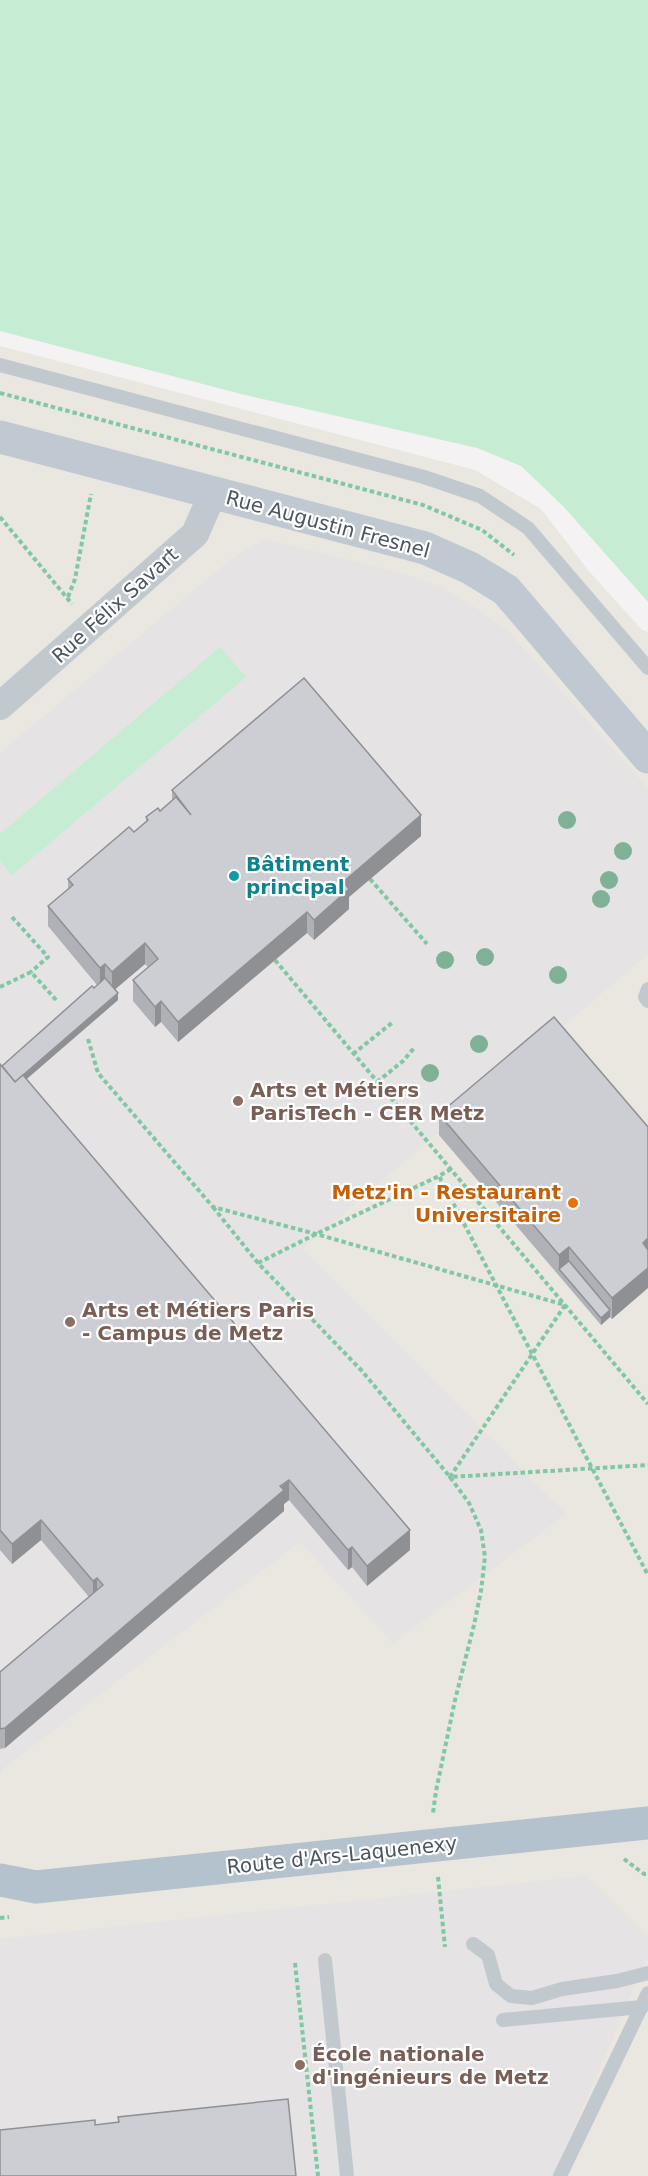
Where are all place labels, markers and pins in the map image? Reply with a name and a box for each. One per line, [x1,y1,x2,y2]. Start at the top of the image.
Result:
place label: Bâtiment principal [246,852,350,899]
marker: Bâtiment principal [227,869,241,883]
place label: Arts et Métiers ParisTech - CER Metz [250,1078,484,1125]
marker: Arts et Métiers ParisTech - CER Metz [231,1094,245,1108]
place label: Metz'in - Restaurant Universitaire [332,1180,561,1227]
marker: Metz'in - Restaurant Universitaire [566,1196,580,1210]
place label: Arts et Métiers Paris - Campus de Metz [82,1298,314,1345]
marker: Arts et Métiers Paris - Campus de Metz [63,1315,77,1329]
place label: École nationale d'ingénieurs de Metz [312,2042,549,2089]
marker: École nationale d'ingénieurs de Metz [293,2058,307,2072]

